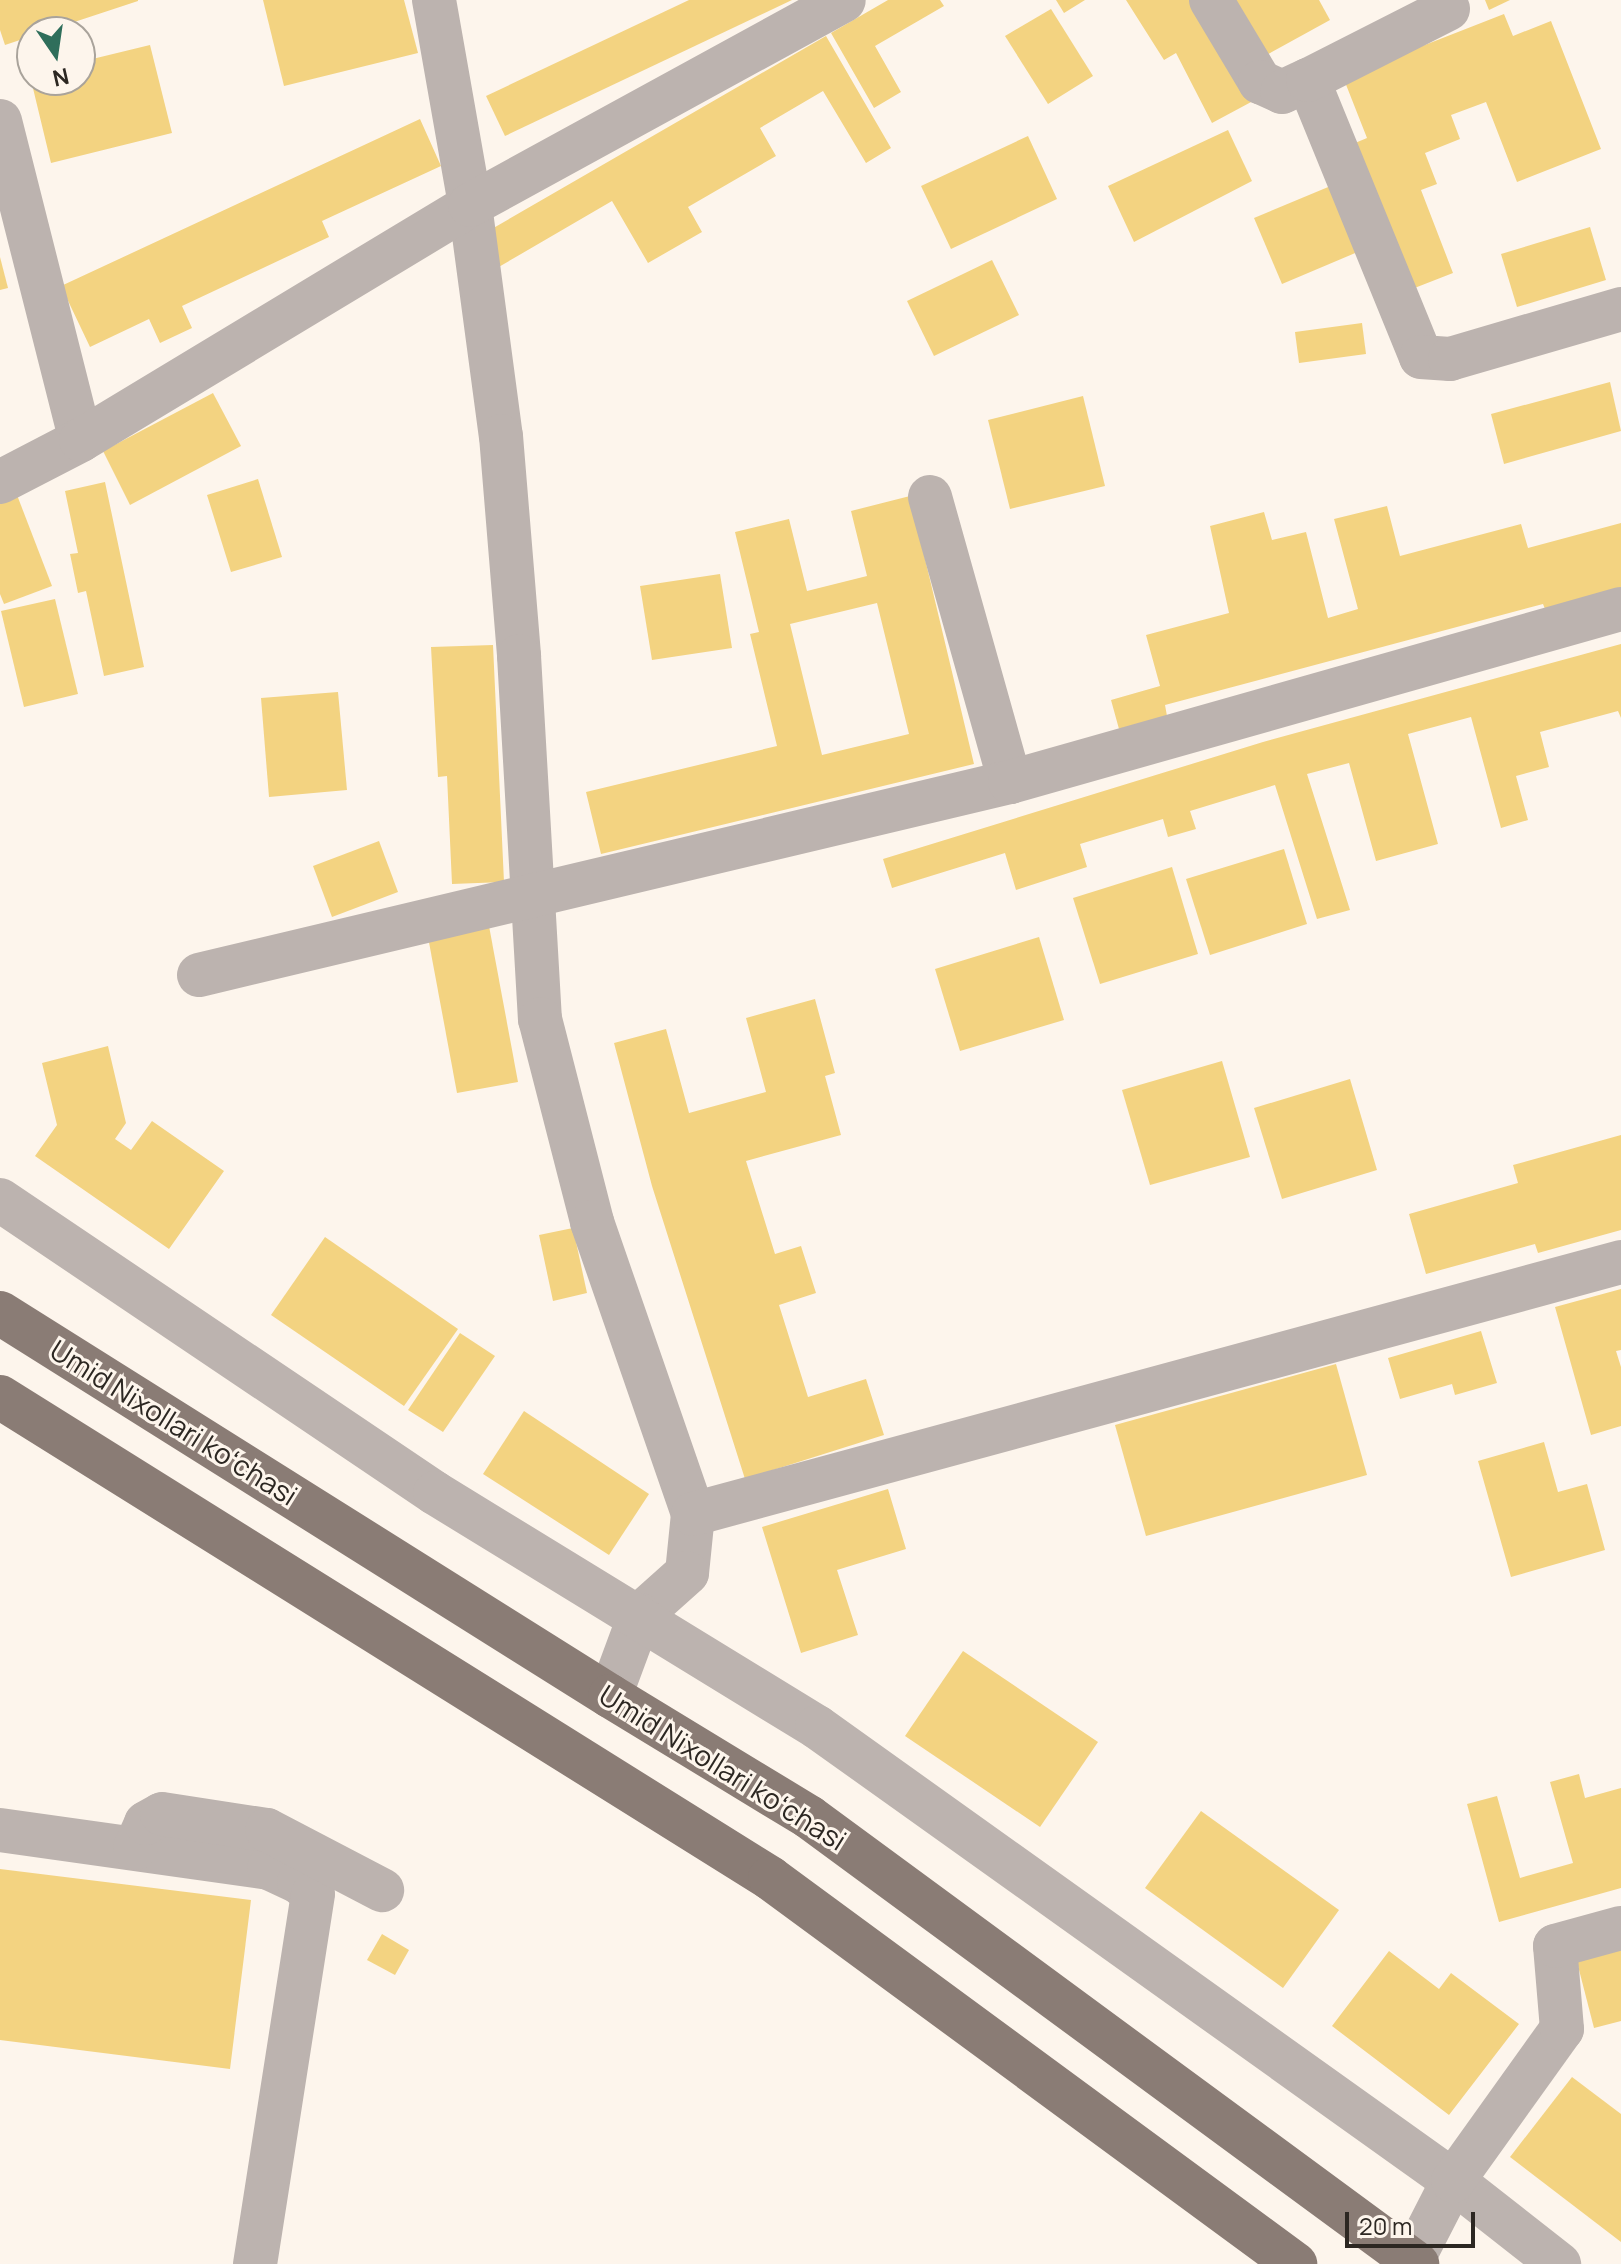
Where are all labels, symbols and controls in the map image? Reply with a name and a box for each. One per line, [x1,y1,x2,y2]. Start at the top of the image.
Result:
north arrow [16,16,96,96]
text: N [50,61,72,94]
street label: Umid Nixollari koʻchasi [44,1332,304,1512]
street label: Umid Nixollari koʻchasi [593,1677,853,1857]
scale bar [1349,2196,1479,2246]
text: 20 m [1359,2209,1412,2242]

